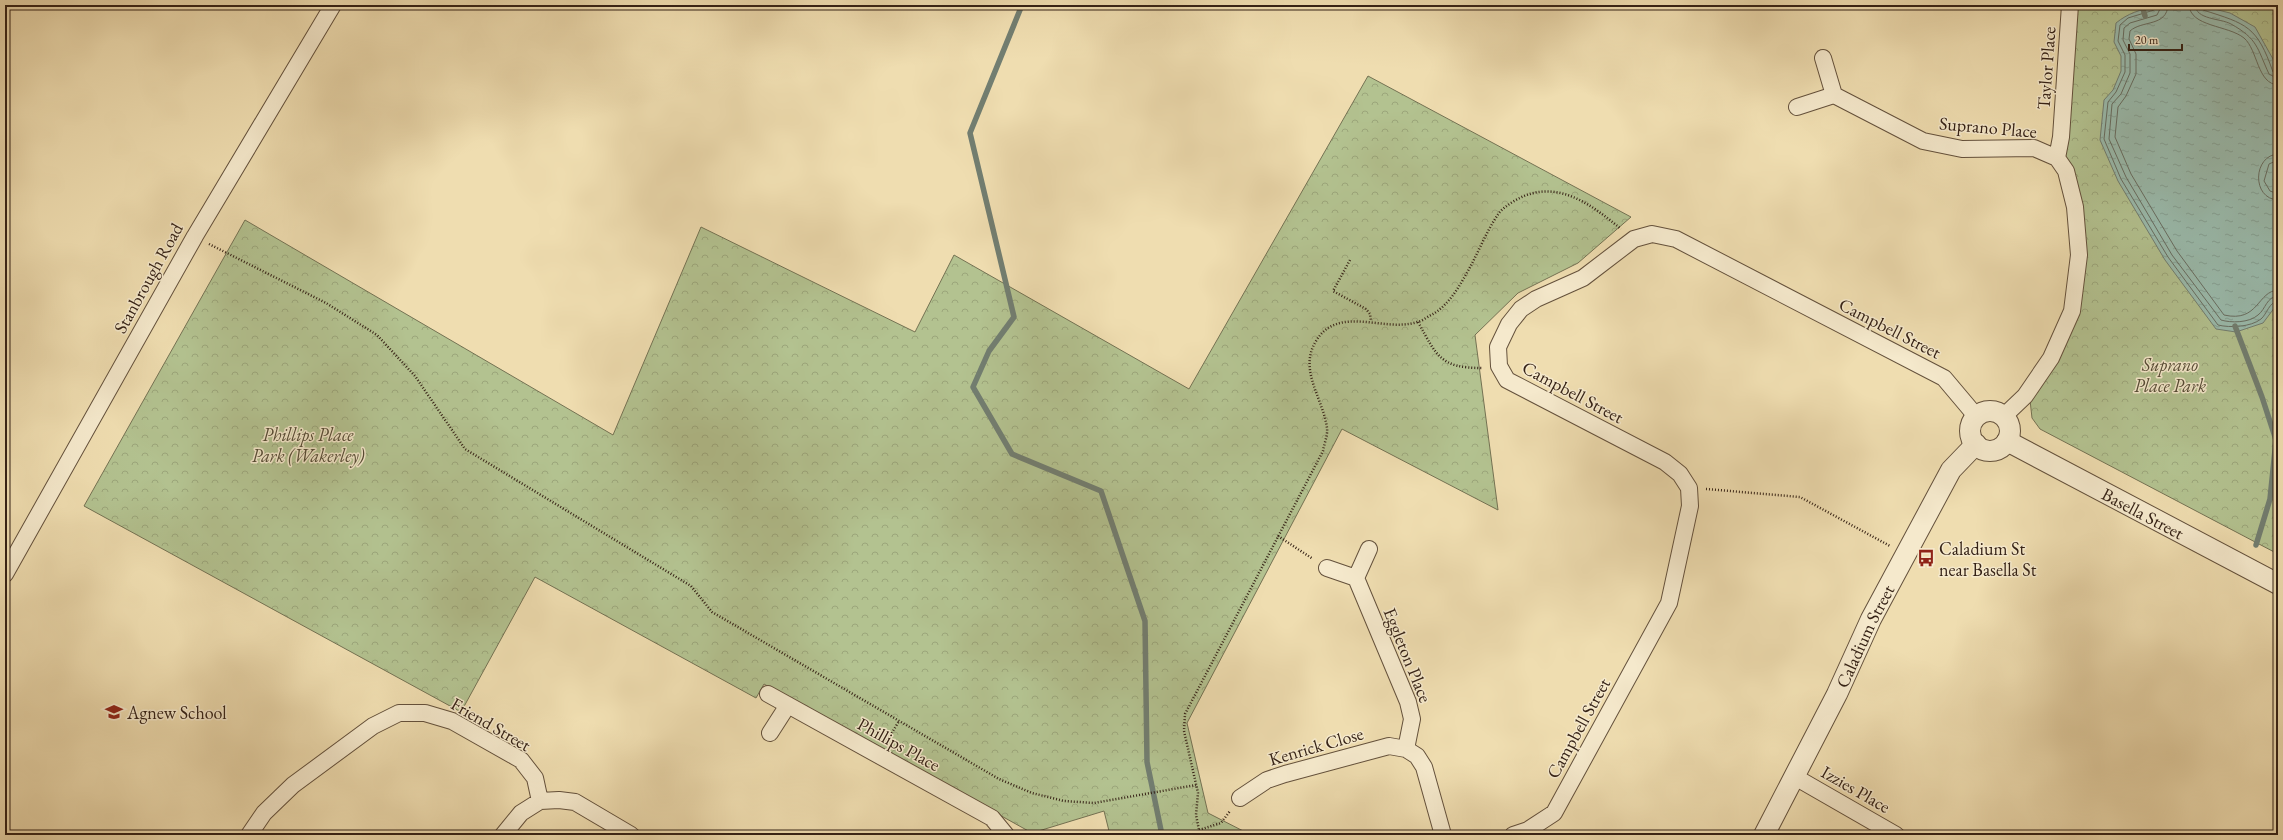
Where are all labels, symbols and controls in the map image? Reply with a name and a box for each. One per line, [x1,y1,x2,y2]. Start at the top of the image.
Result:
street label: Taylor Place [2032,26,2060,110]
scale bar [2129,26,2182,52]
text: 20 m [2135,32,2159,48]
street label: Suprano Place [1938,111,2038,143]
street label: Stanbrough Road [108,218,188,337]
street label: Campbell Street [1835,292,1945,364]
park label: Suprano Place Park [2134,353,2206,397]
street label: Campbell Street [1518,356,1628,428]
park label: Phillips Place Park (Wakerley) [252,423,365,468]
street label: Basella Street [2098,482,2189,544]
place label: Caladium St near Basella St [1939,537,2037,581]
bus stop icon: Caladium St near Basella St [1916,548,1936,568]
street label: Caladium Street [1830,580,1899,691]
street label: Eggleton Place [1379,604,1437,706]
street label: Campbell Street [1541,673,1615,782]
street label: Friend Street [447,692,535,756]
place label: Agnew School [126,701,227,724]
school or university icon: Agnew School [104,702,124,722]
street label: Phillips Place [854,712,944,776]
street label: Kenrick Close [1266,722,1366,770]
street label: Izzies Place [1817,760,1895,818]

